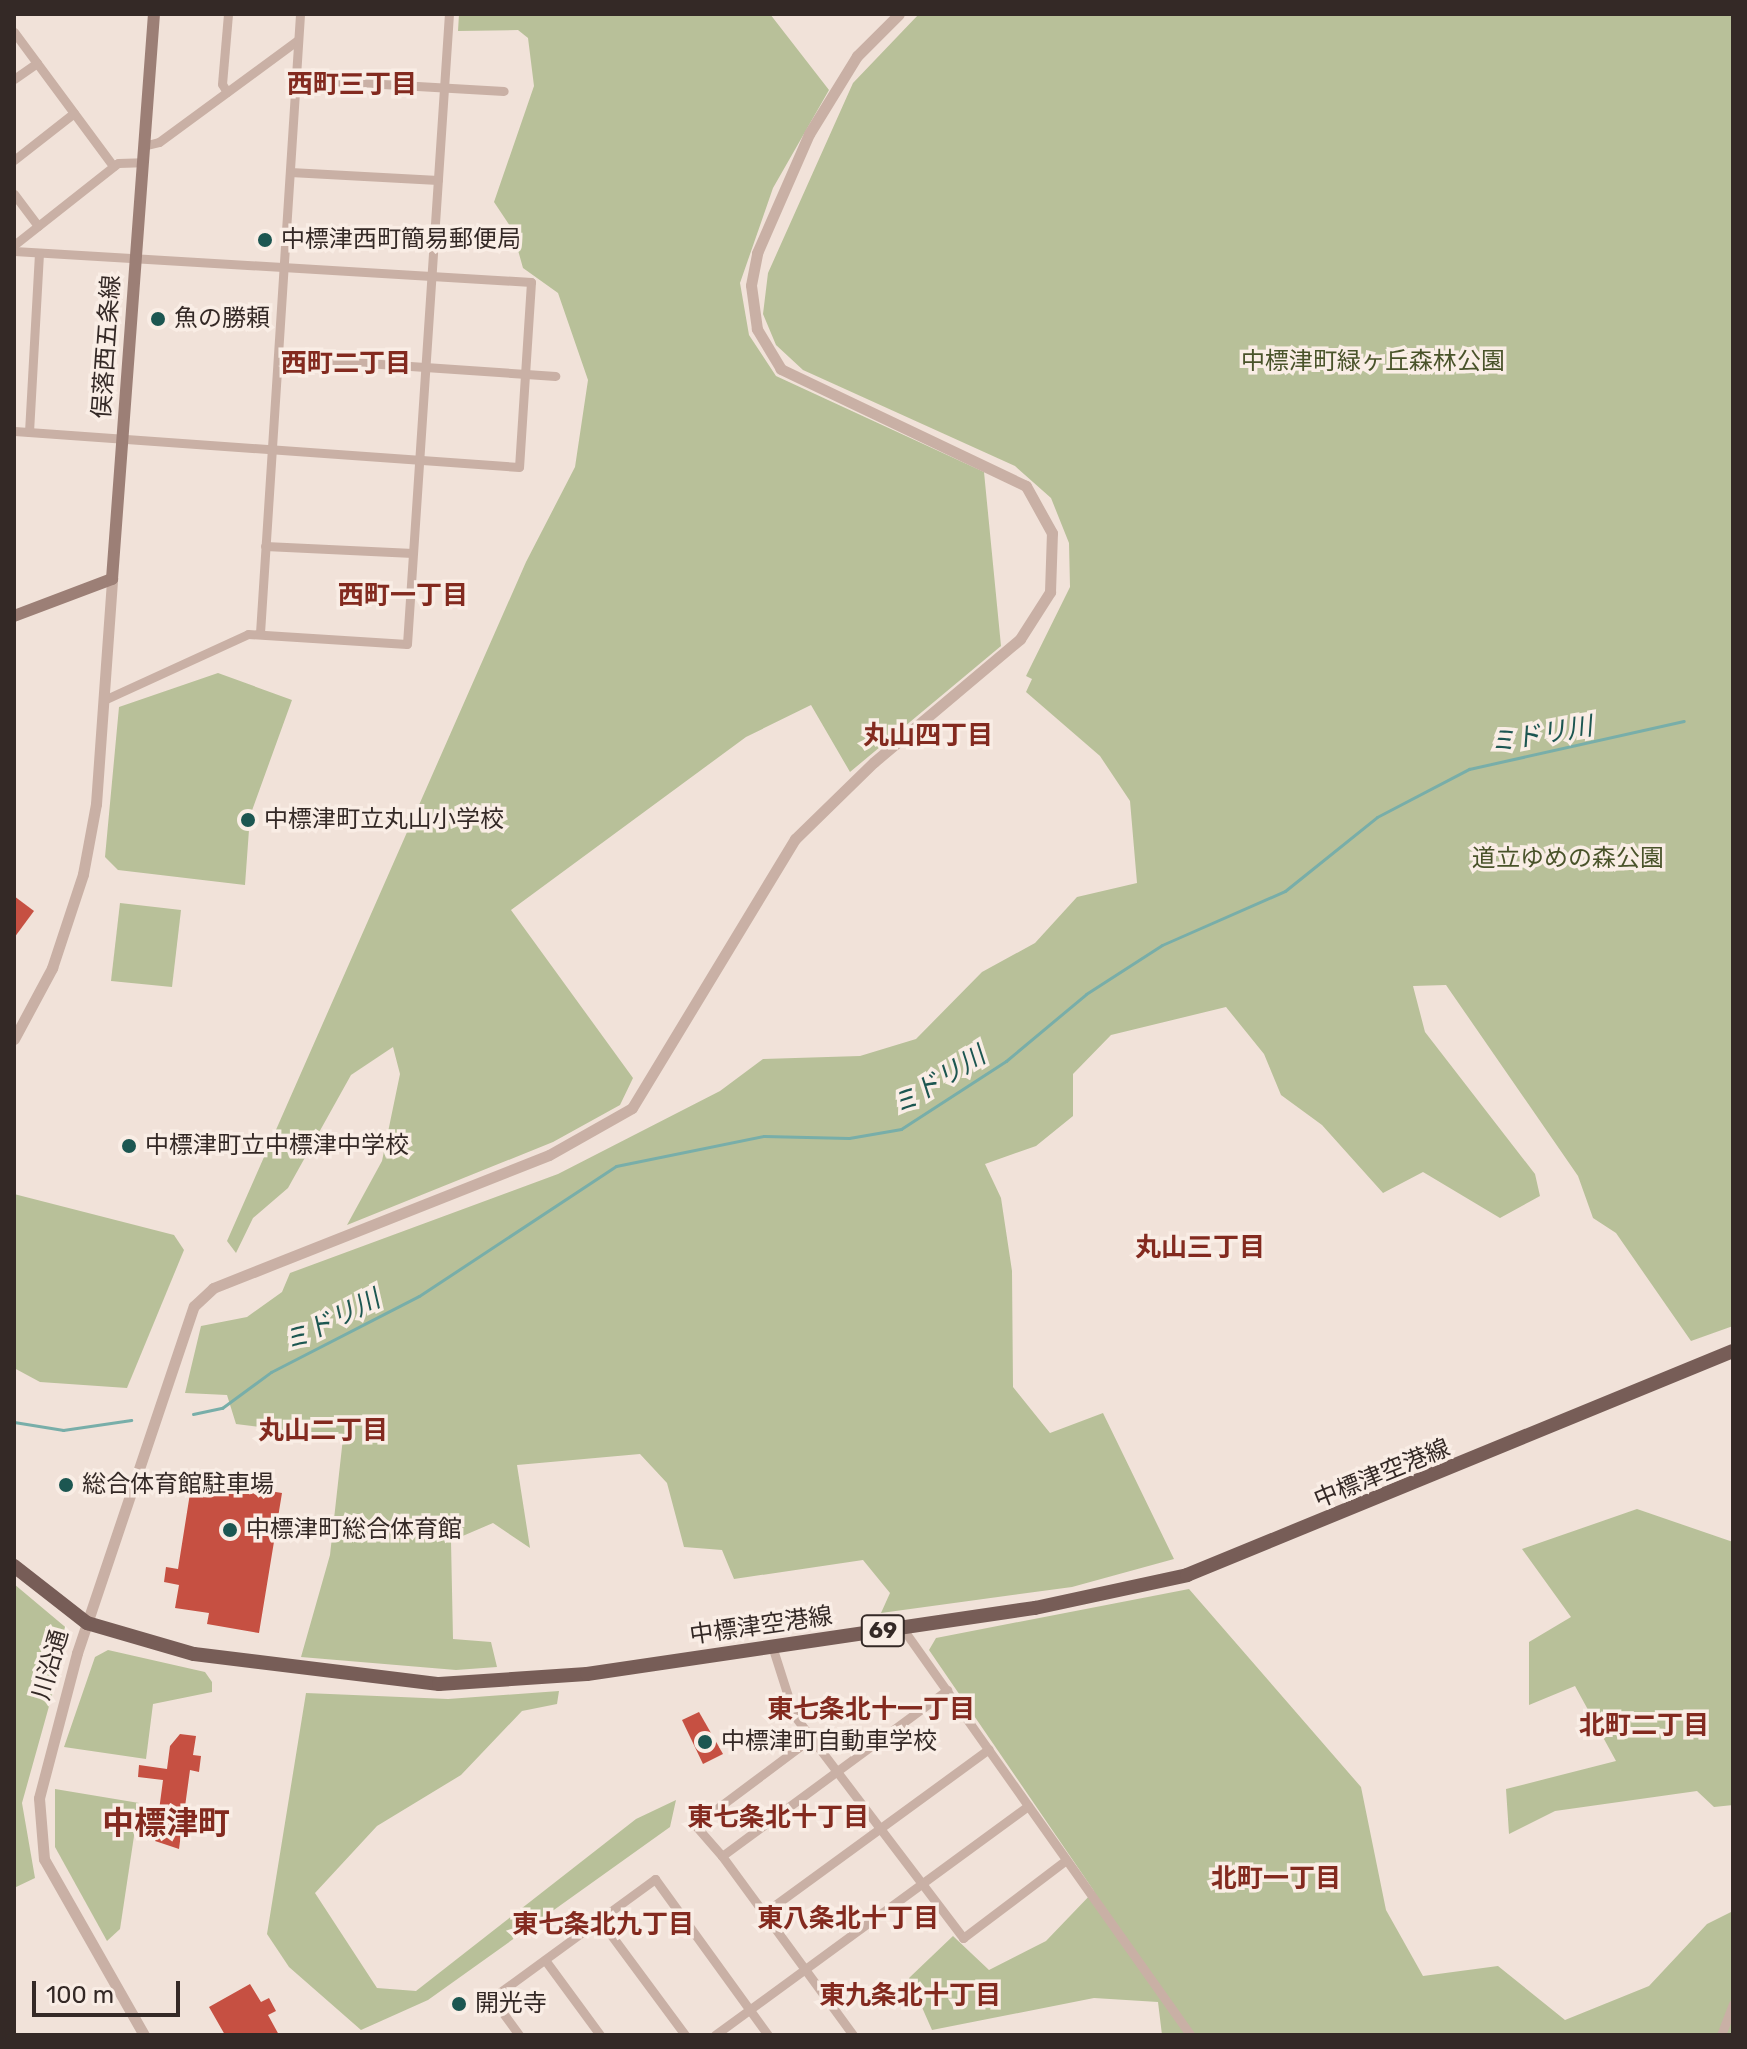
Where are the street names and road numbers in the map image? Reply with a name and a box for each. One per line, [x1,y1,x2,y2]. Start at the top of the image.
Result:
street label: 俣落西五条線 [88,274,126,420]
street label: 中標津空港線 [1310,1434,1454,1514]
street label: 中標津空港線 [688,1602,834,1650]
road number: 69 [859,1613,907,1649]
street label: 川沿通 [27,1626,75,1704]

